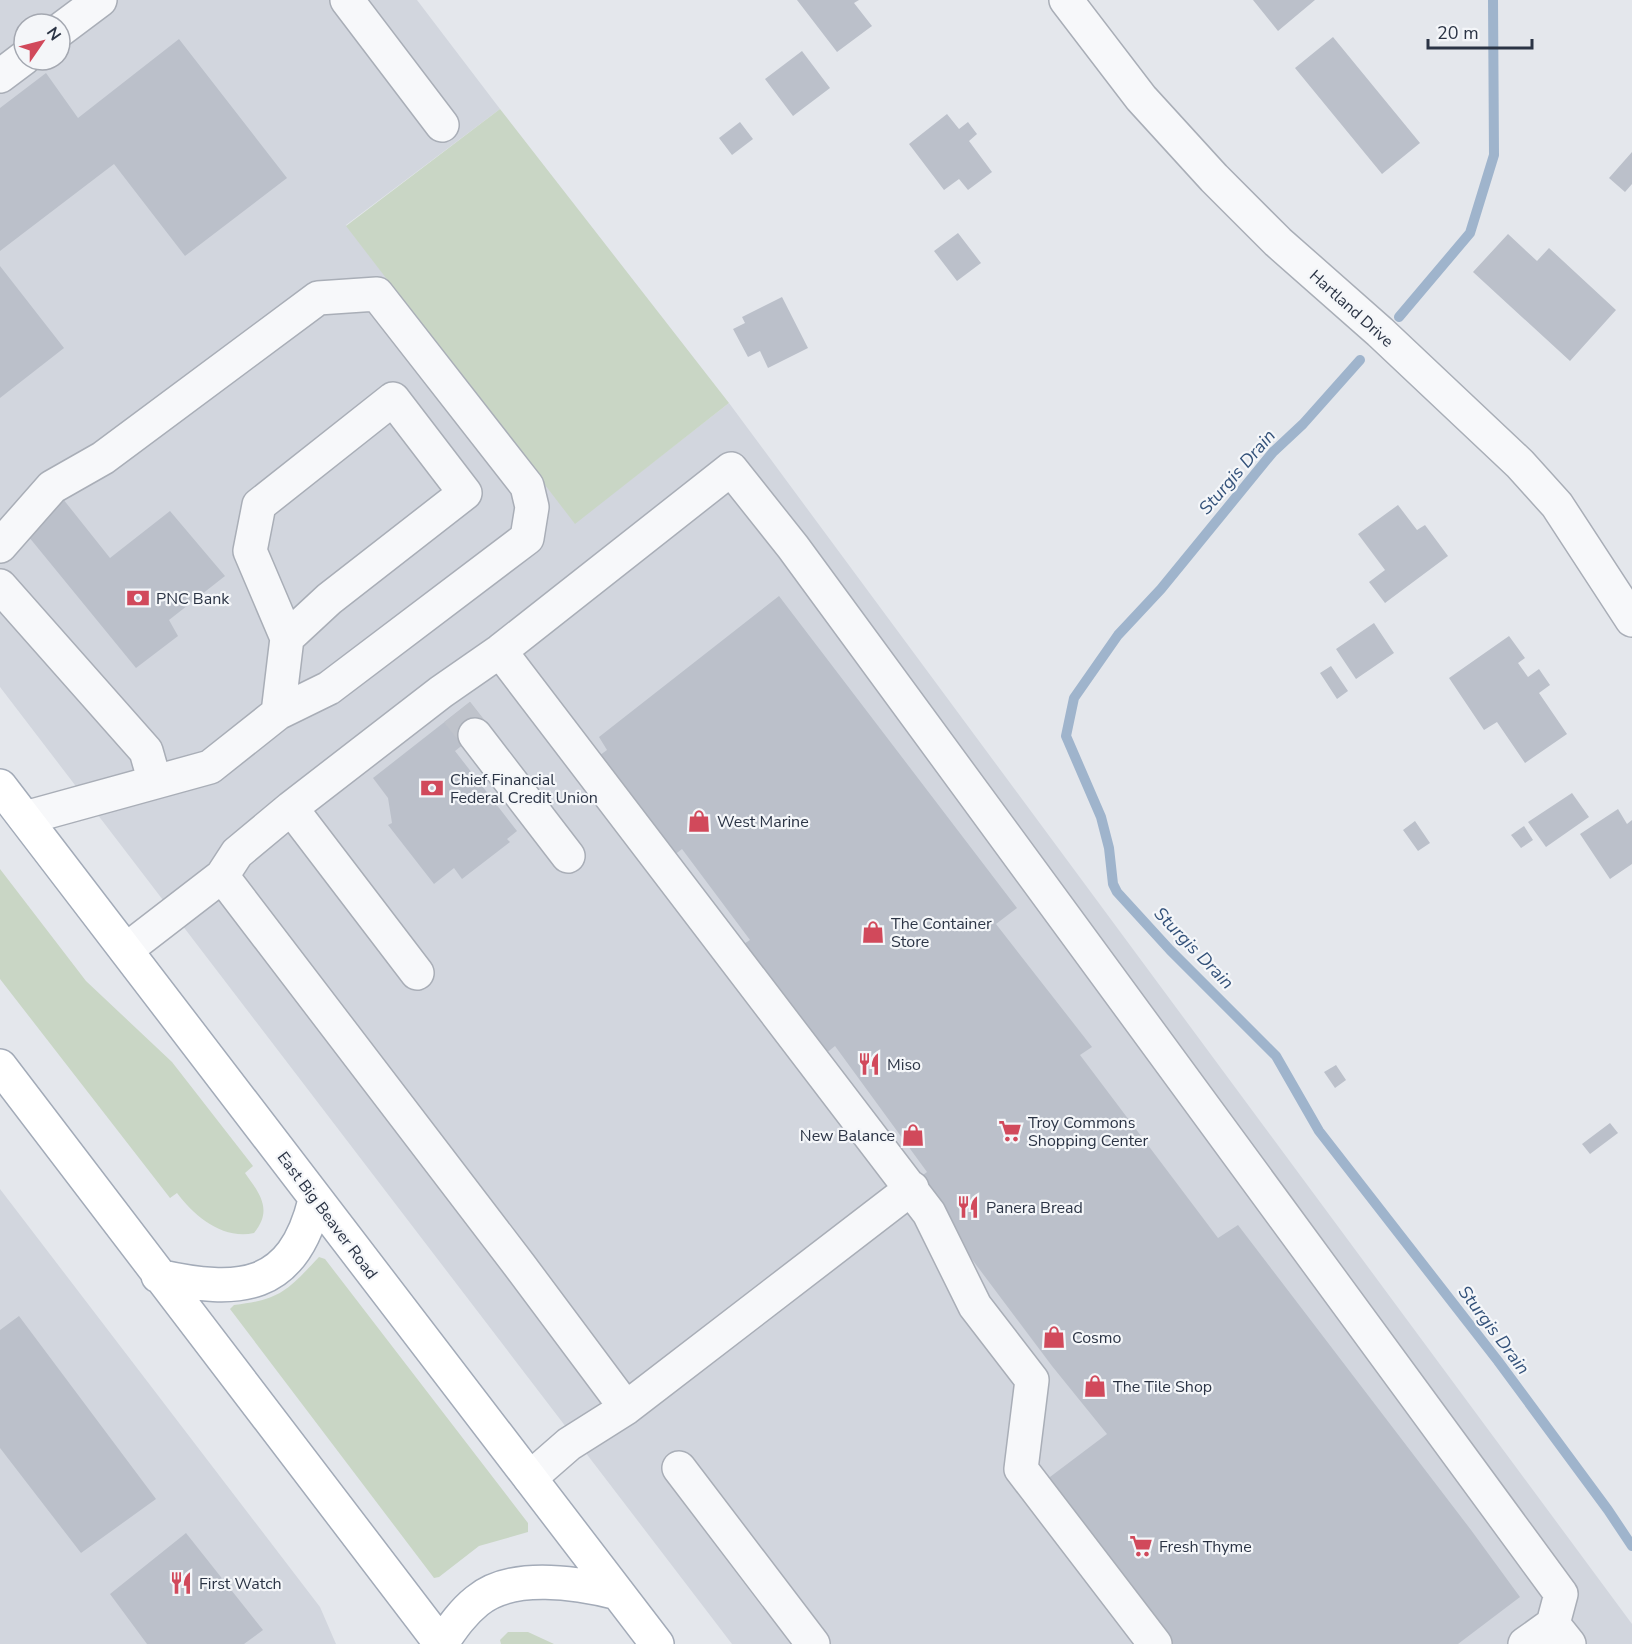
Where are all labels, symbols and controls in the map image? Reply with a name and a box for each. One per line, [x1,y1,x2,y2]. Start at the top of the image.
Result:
north arrow [12,12,72,72]
scale bar [1428,12,1532,50]
text: 20 m [1437,21,1479,45]
text: N [41,23,66,45]
street label: Hartland Drive [1305,265,1398,352]
water label: Sturgis Drain [1193,424,1281,520]
bank icon: PNC Bank [125,585,151,611]
place label: PNC Bank [156,588,230,610]
place label: Chief Financial Federal Credit Union [450,769,598,809]
bank icon: Chief Financial Federal Credit Union [419,775,445,801]
shop icon: West Marine [686,808,712,834]
place label: West Marine [717,811,809,833]
water label: Sturgis Drain [1149,902,1239,994]
place label: The Container Store [891,913,992,953]
shop icon: The Container Store [860,919,886,945]
restaurant icon: Miso [856,1051,882,1077]
place label: Miso [887,1054,921,1076]
place label: Troy Commons Shopping Center [1028,1112,1149,1152]
supermarket icon: Troy Commons Shopping Center [997,1118,1023,1144]
shop icon: New Balance [900,1122,926,1148]
place label: New Balance [800,1125,895,1147]
street label: East Big Beaver Road [272,1147,382,1284]
restaurant icon: Panera Bread [955,1194,981,1220]
place label: Panera Bread [986,1197,1083,1219]
water label: Sturgis Drain [1453,1281,1535,1379]
shop icon: Cosmo [1041,1324,1067,1350]
place label: Cosmo [1072,1327,1121,1349]
shop icon: The Tile Shop [1082,1373,1108,1399]
place label: The Tile Shop [1113,1376,1212,1398]
supermarket icon: Fresh Thyme [1128,1533,1154,1559]
place label: Fresh Thyme [1159,1536,1252,1558]
restaurant icon: First Watch [168,1570,194,1596]
place label: First Watch [199,1573,282,1595]

